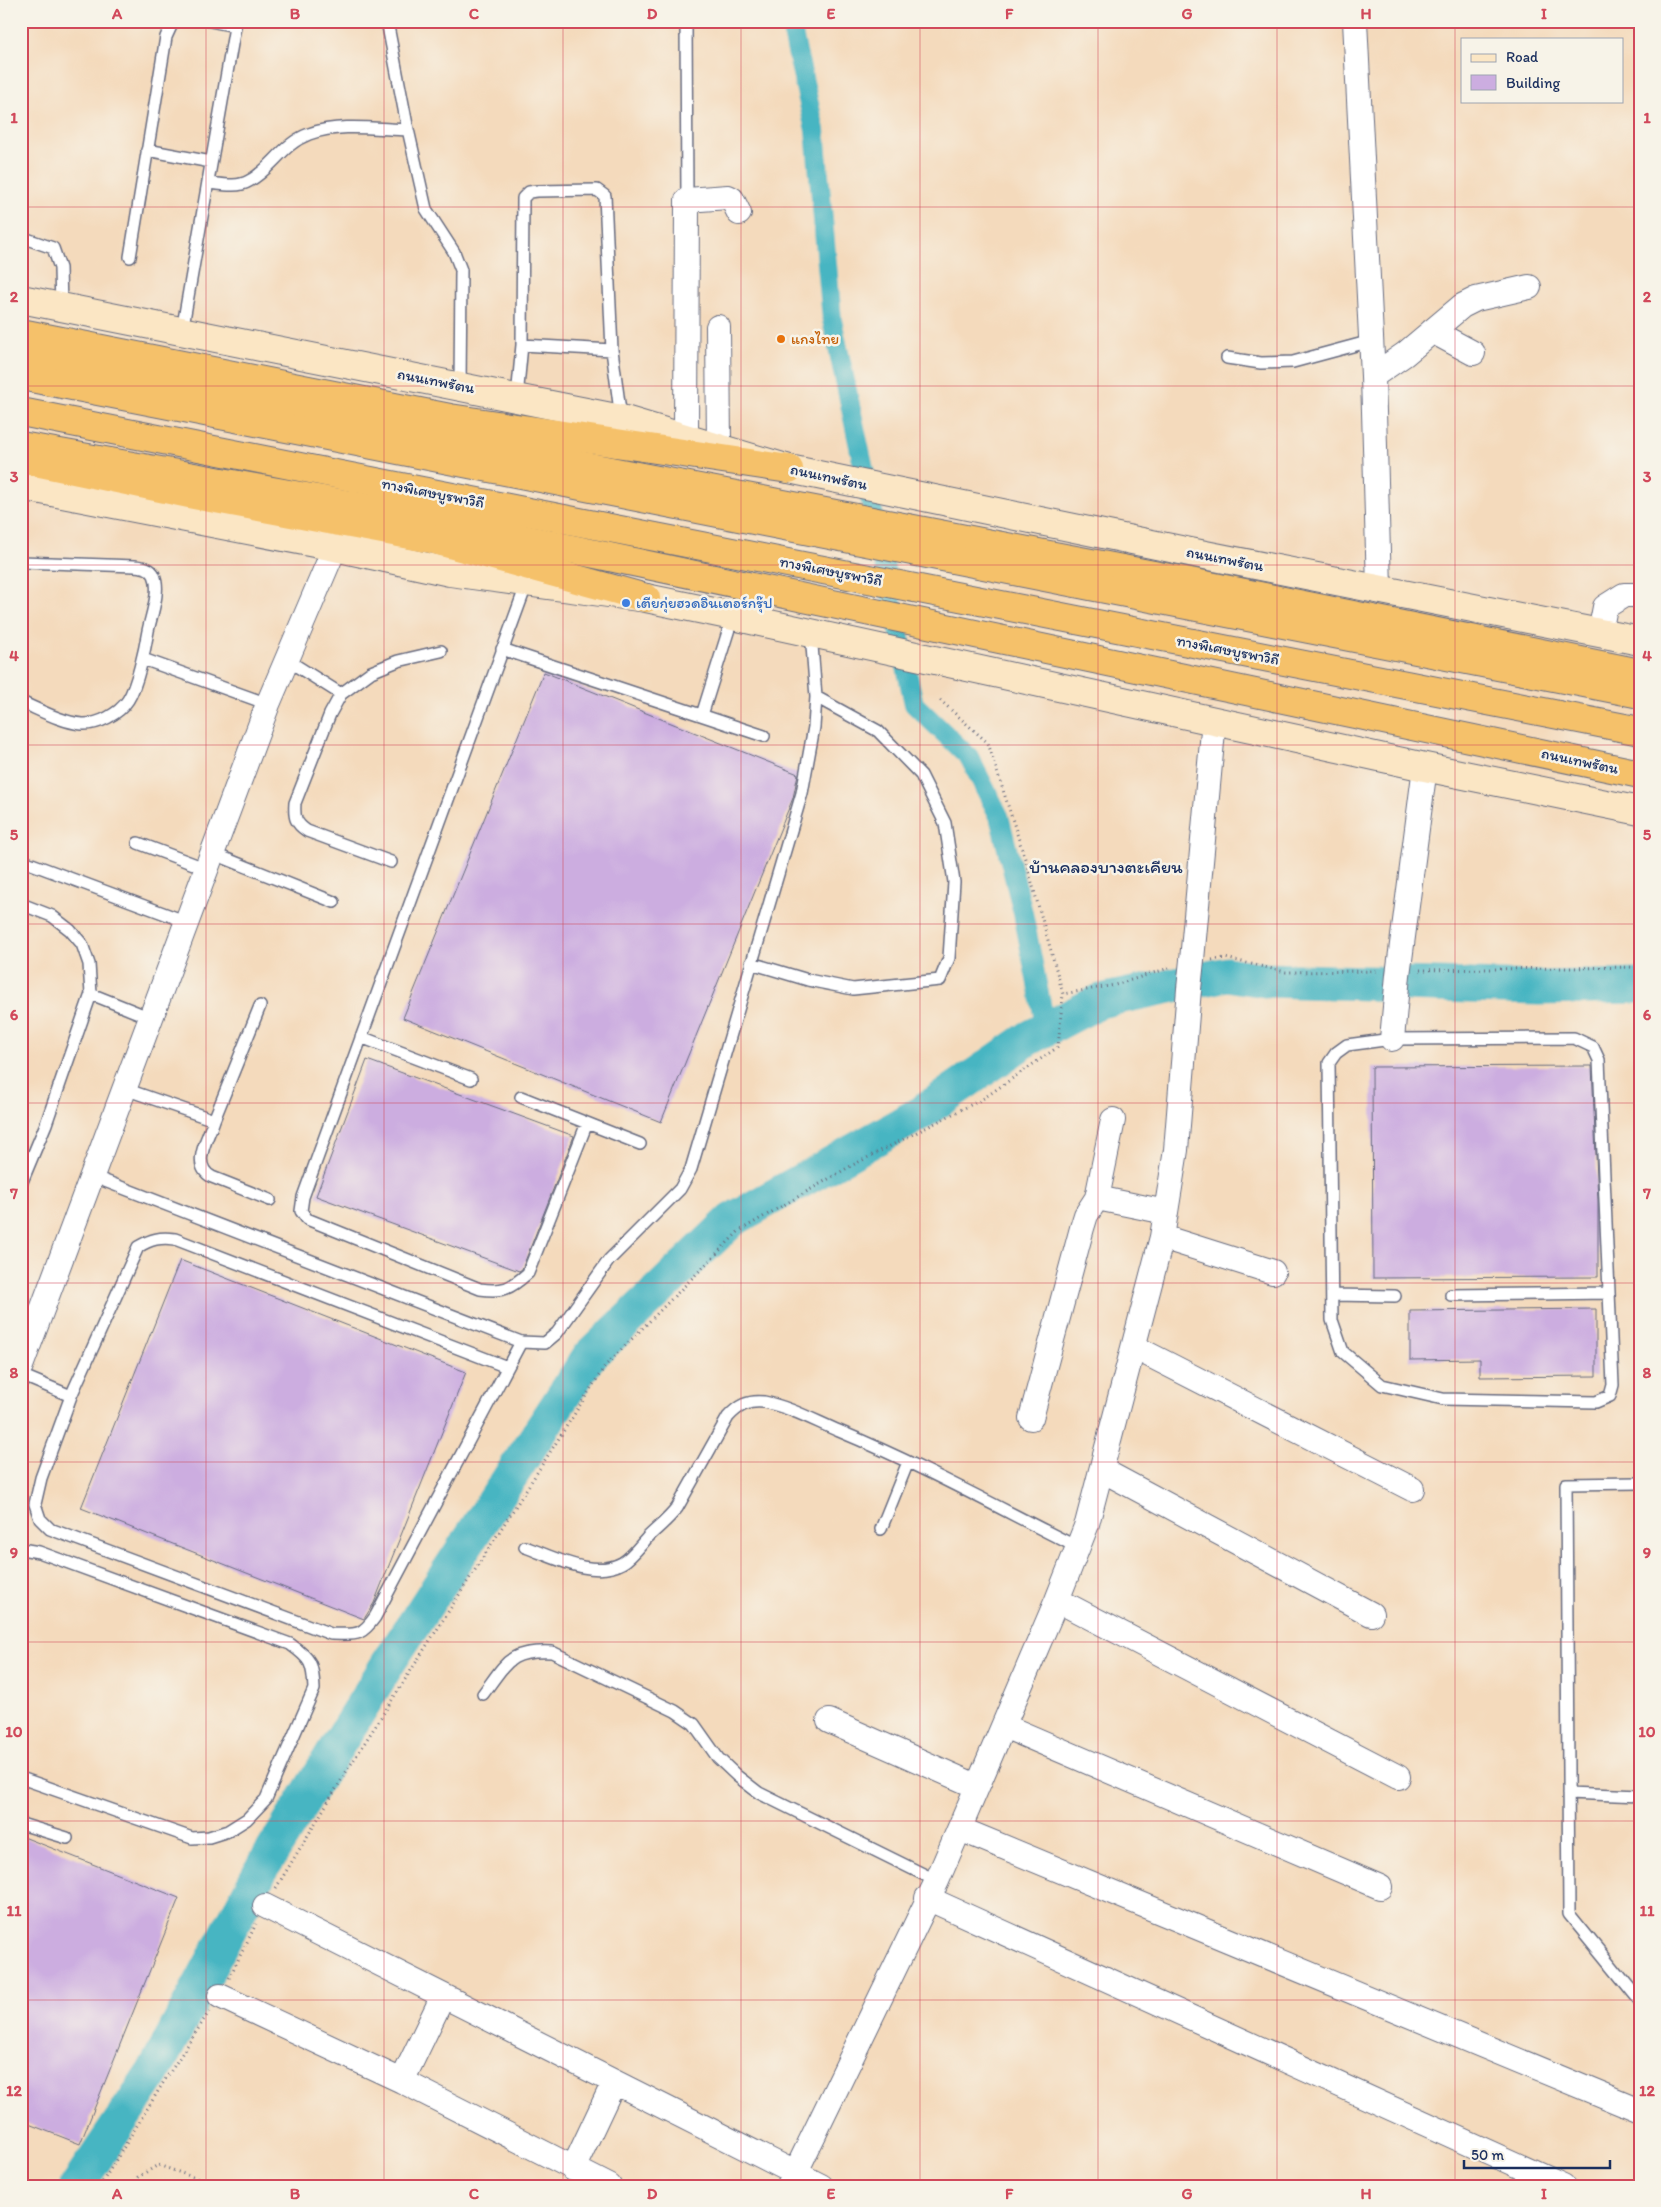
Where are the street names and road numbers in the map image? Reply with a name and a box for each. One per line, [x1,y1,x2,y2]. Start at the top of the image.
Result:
street label: ถนนเทพรัตน [396,365,477,397]
street label: ถนนเทพรัตน [789,460,870,494]
street label: ทางพิเศษบูรพาวิถี [380,474,486,513]
street label: ถนนเทพรัตน [1185,543,1266,575]
street label: ทางพิเศษบูรพาวิถี [778,552,884,591]
street label: ทางพิเศษบูรพาวิถี [1175,631,1281,670]
street label: ถนนเทพรัตน [1540,744,1621,778]

